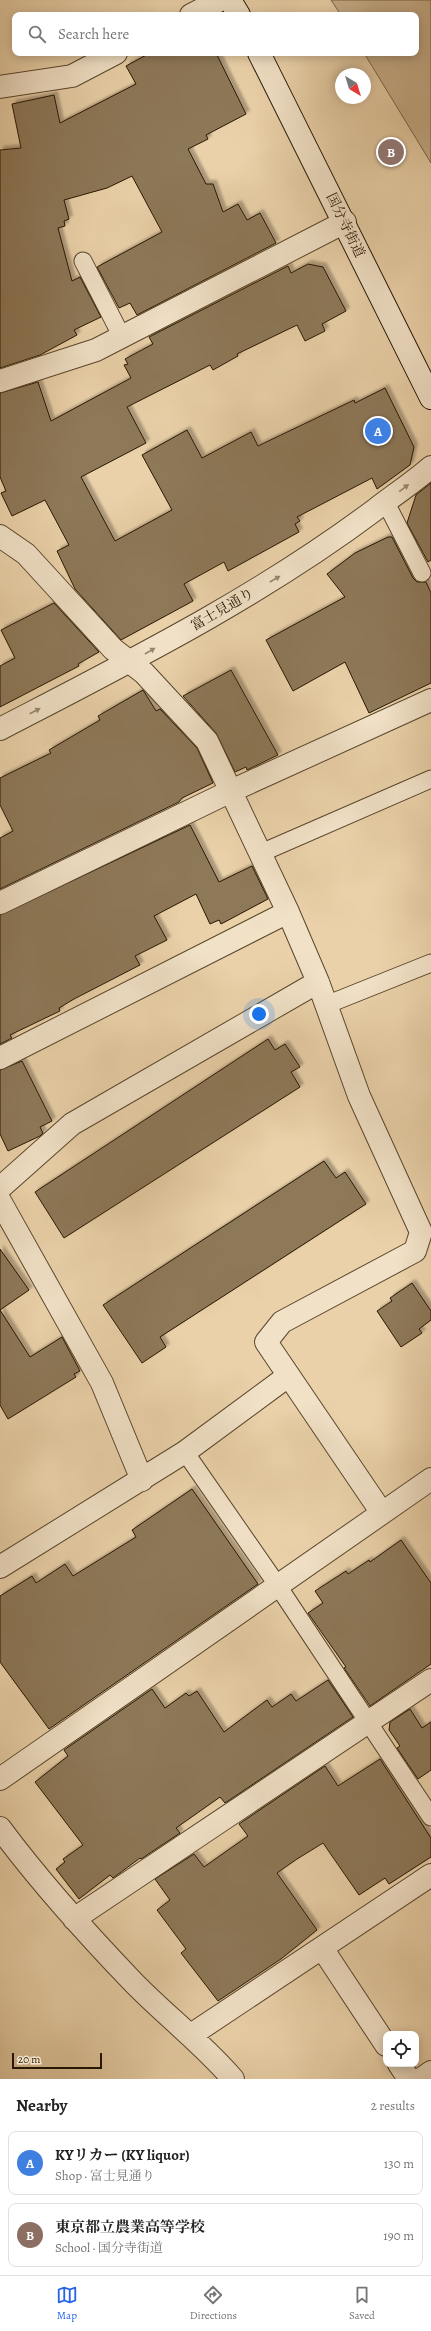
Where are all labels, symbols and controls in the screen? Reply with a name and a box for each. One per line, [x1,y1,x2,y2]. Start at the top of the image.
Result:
search box [12,12,419,56]
icon: search [26,23,48,45]
text: Search here [58,24,129,44]
north arrow [335,68,371,104]
pin: B [378,137,404,167]
street label: 国分寺街道 [322,190,369,261]
pin: A [365,416,391,446]
one-way arrow [398,484,409,492]
one-way arrow [269,576,280,583]
street label: 富士見通り [187,584,257,635]
one-way arrow [144,648,156,655]
one-way arrow [29,708,40,714]
your location [249,1004,269,1024]
map controls [383,2031,419,2067]
button: locate [383,2031,419,2067]
scale bar [12,2051,102,2070]
text: 20 m [18,2052,40,2067]
text: Nearby [16,2094,67,2117]
text: 2 results [371,2097,415,2114]
text: KYリカー (KY liquor) [55,2145,189,2165]
text: A [26,2155,34,2172]
text: 130 m [384,2155,414,2172]
text: Shop · 富士見通り [55,2167,155,2184]
text: 東京都立農業高等学校 [55,2217,205,2237]
text: B [26,2227,34,2244]
text: 190 m [383,2227,414,2244]
text: School · 国分寺街道 [55,2239,163,2256]
tab: Map [56,2284,78,2323]
tab: Directions [190,2284,237,2323]
tab: Saved [349,2284,375,2323]

